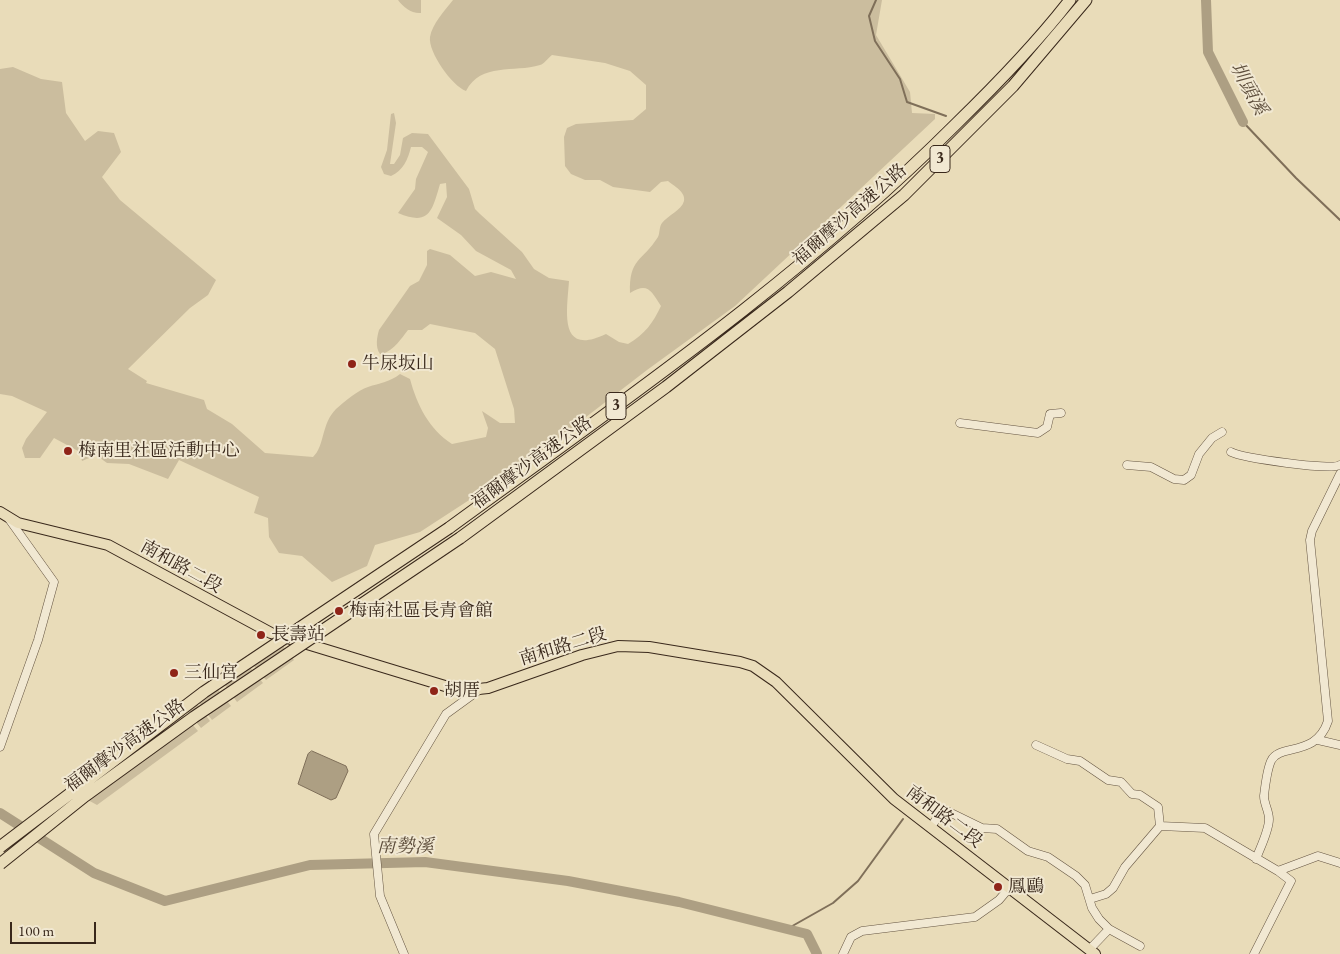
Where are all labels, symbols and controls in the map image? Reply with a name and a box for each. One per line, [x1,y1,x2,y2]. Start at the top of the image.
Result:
water label: 圳頭溪 [1224,59,1272,119]
road number: 3 [930,146,950,172]
street label: 福爾摩沙高速公路 [789,160,911,270]
place label: 牛尿坂山 [362,353,434,375]
marker: 牛尿坂山 [346,358,358,370]
road number: 3 [606,392,626,420]
street label: 福爾摩沙高速公路 [467,412,597,514]
place label: 梅南里社區活動中心 [78,440,240,462]
marker: 梅南里社區活動中心 [62,445,74,457]
street label: 南和路二段 [136,536,226,598]
place label: 梅南社區長青會館 [349,600,493,622]
marker: 梅南社區長青會館 [333,605,345,617]
place label: 長壽站 [271,624,325,646]
street label: 南和路二段 [517,624,609,670]
marker: 長壽站 [255,629,267,641]
place label: 三仙宮 [184,662,238,684]
marker: 三仙宮 [168,667,180,679]
place label: 胡厝 [444,680,480,702]
marker: 胡厝 [428,685,440,697]
street label: 福爾摩沙高速公路 [60,695,190,797]
street label: 南和路二段 [902,781,986,853]
water label: 南勢溪 [376,835,434,859]
place label: 鳳鷗 [1008,876,1044,898]
marker: 鳳鷗 [992,881,1004,893]
scale bar [12,912,99,944]
text: 100 m [18,921,54,940]

